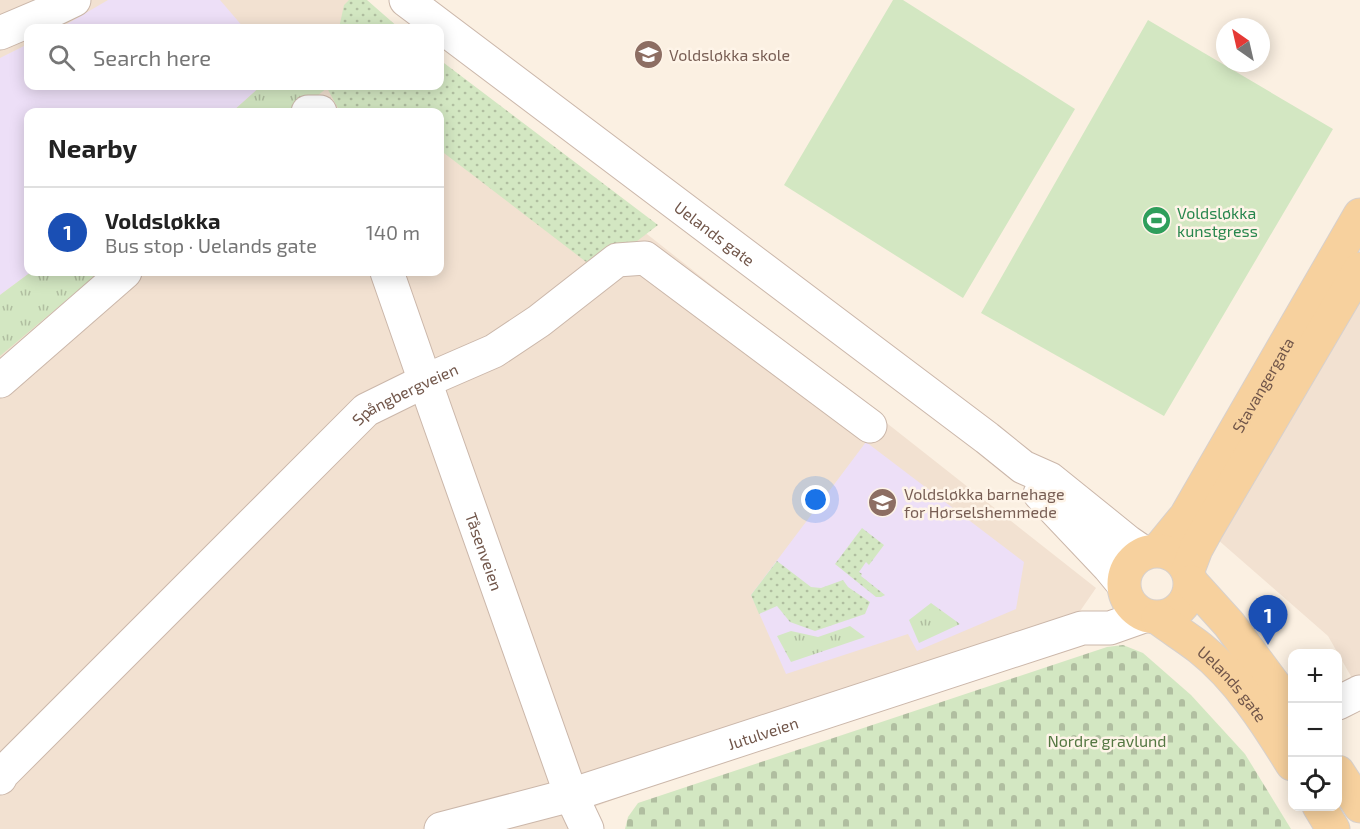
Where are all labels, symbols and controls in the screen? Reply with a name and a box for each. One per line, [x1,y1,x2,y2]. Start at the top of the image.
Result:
north arrow [1216,18,1270,72]
search box [24,24,444,90]
school or university icon: Voldsløkka skole [632,38,664,70]
icon: search [45,41,78,74]
text: Search here [93,44,211,70]
place label: Voldsløkka skole [669,45,790,64]
text: Nearby [48,132,137,163]
street label: Uelands gate [671,197,759,269]
place label: Voldsløkka kunstgress [1177,203,1258,240]
sports icon: Voldsløkka kunstgress [1140,205,1172,237]
text: Voldsløkka [105,207,221,233]
text: 1 [63,220,72,244]
text: 140 m [366,220,420,244]
text: Bus stop · Uelands gate [105,233,317,257]
street label: Stavangergata [1227,334,1297,435]
street label: Spångbergveien [347,358,461,429]
place label: Voldsløkka barnehage for Hørselshemmede [904,484,1065,521]
your location [801,485,830,514]
school or university icon: Voldsløkka barnehage for Hørselshemmede [867,486,899,518]
street label: Tåsenveien [462,510,507,593]
pin: 1 [1248,596,1288,645]
street label: Uelands gate [1194,641,1271,725]
map controls [1288,649,1342,811]
button: + [1288,649,1342,703]
button: − [1288,703,1342,757]
street label: Jutulveien [725,712,800,753]
park label: Nordre gravlund [1047,731,1167,750]
button: locate [1288,757,1342,811]

